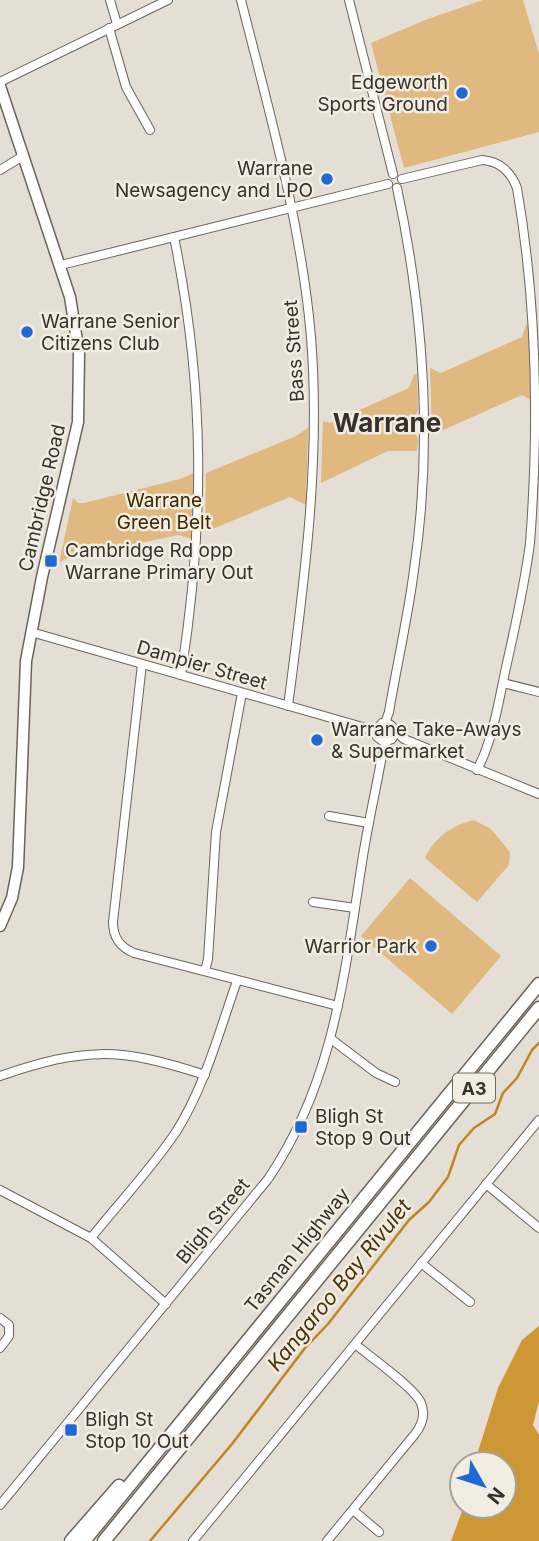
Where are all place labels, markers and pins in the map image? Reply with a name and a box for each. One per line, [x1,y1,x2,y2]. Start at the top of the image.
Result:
place label: Edgeworth Sports Ground [317,71,448,116]
marker: Edgeworth Sports Ground [454,85,470,101]
place label: Warrane Newsagency and LPO [115,157,313,202]
marker: Warrane Newsagency and LPO [319,171,335,187]
place label: Warrane Senior Citizens Club [41,310,180,355]
marker: Warrane Senior Citizens Club [19,324,35,340]
place label: Cambridge Rd opp Warrane Primary Out [65,539,253,584]
marker: Cambridge Rd opp Warrane Primary Out [43,553,59,569]
place label: Warrane Take-Aways & Supermarket [331,718,522,763]
marker: Warrane Take-Aways & Supermarket [309,732,325,748]
place label: Warrior Park [305,935,418,958]
marker: Warrior Park [423,938,439,954]
place label: Bligh St Stop 9 Out [315,1105,411,1150]
marker: Bligh St Stop 9 Out [293,1119,309,1135]
place label: Bligh St Stop 10 Out [85,1408,189,1453]
marker: Bligh St Stop 10 Out [63,1422,79,1438]

